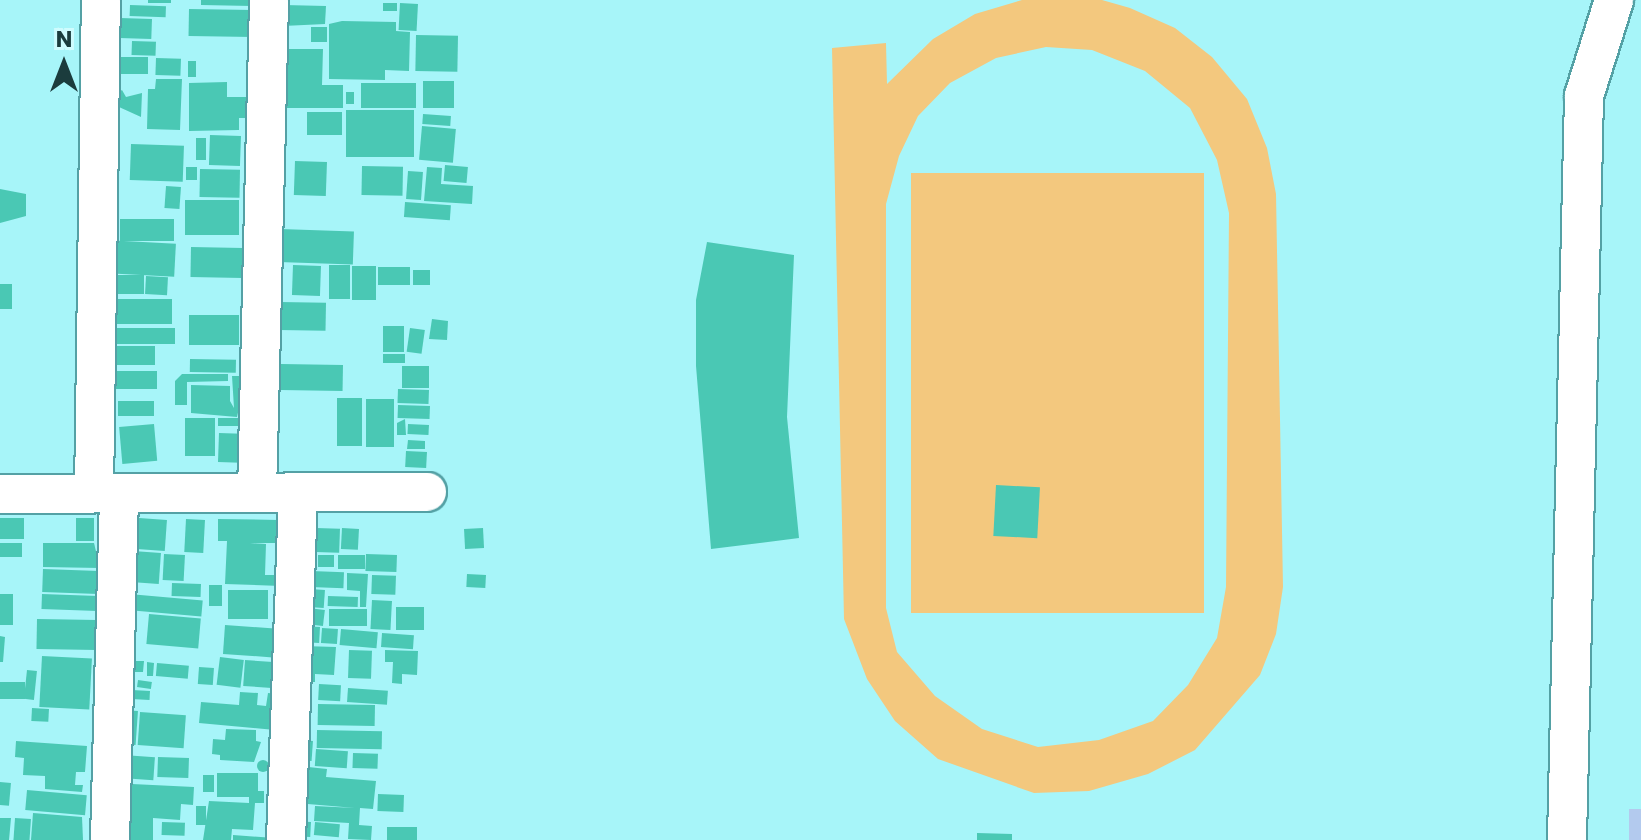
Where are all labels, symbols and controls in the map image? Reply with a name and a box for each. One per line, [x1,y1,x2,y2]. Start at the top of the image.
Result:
north arrow [24,24,104,104]
text: N [56,24,72,55]

